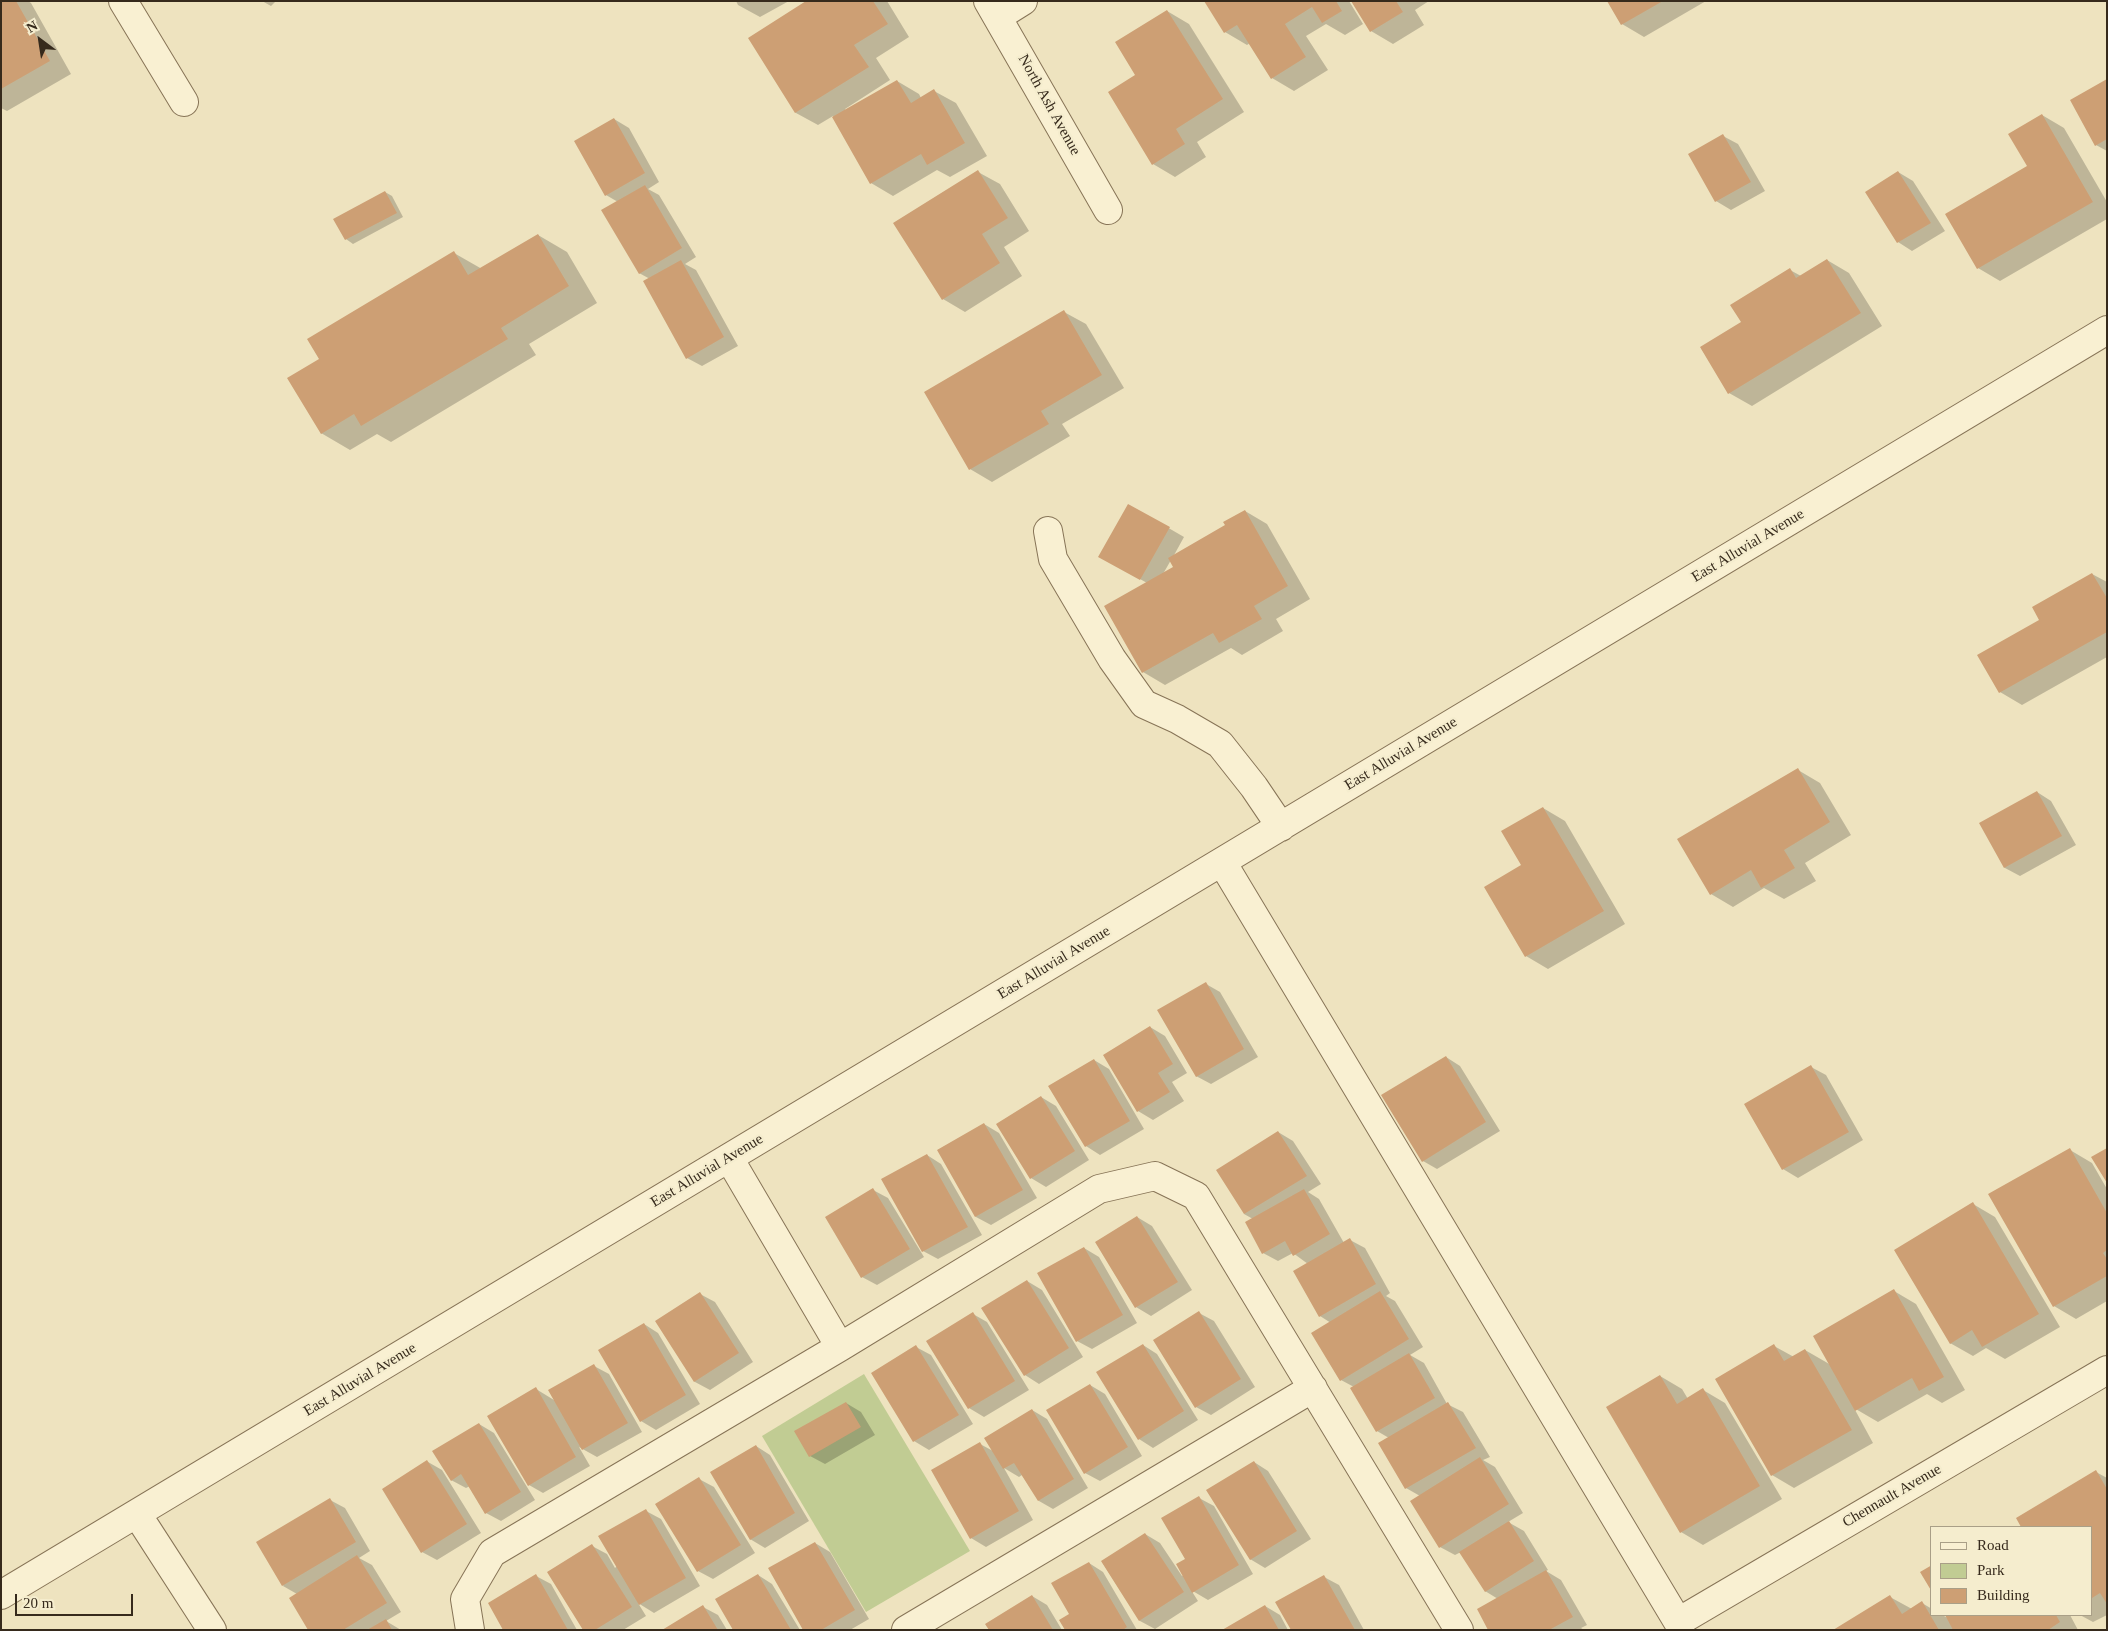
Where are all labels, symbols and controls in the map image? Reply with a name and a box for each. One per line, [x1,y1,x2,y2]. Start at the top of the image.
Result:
north arrow [15,15,65,65]
text: N [24,18,40,36]
street label: North Ash Avenue [1014,52,1084,158]
street label: East Alluvial Avenue [1688,505,1808,587]
street label: East Alluvial Avenue [1341,713,1461,795]
street label: East Alluvial Avenue [994,922,1114,1004]
street label: East Alluvial Avenue [647,1130,767,1212]
street label: East Alluvial Avenue [300,1339,420,1421]
street label: Chennault Avenue [1839,1460,1945,1532]
legend [1930,1526,2093,1616]
text: Road [1977,1537,2009,1553]
text: Park [1977,1562,2005,1578]
scale bar [18,1584,135,1616]
text: Building [1977,1587,2030,1603]
text: 20 m [23,1595,53,1611]

